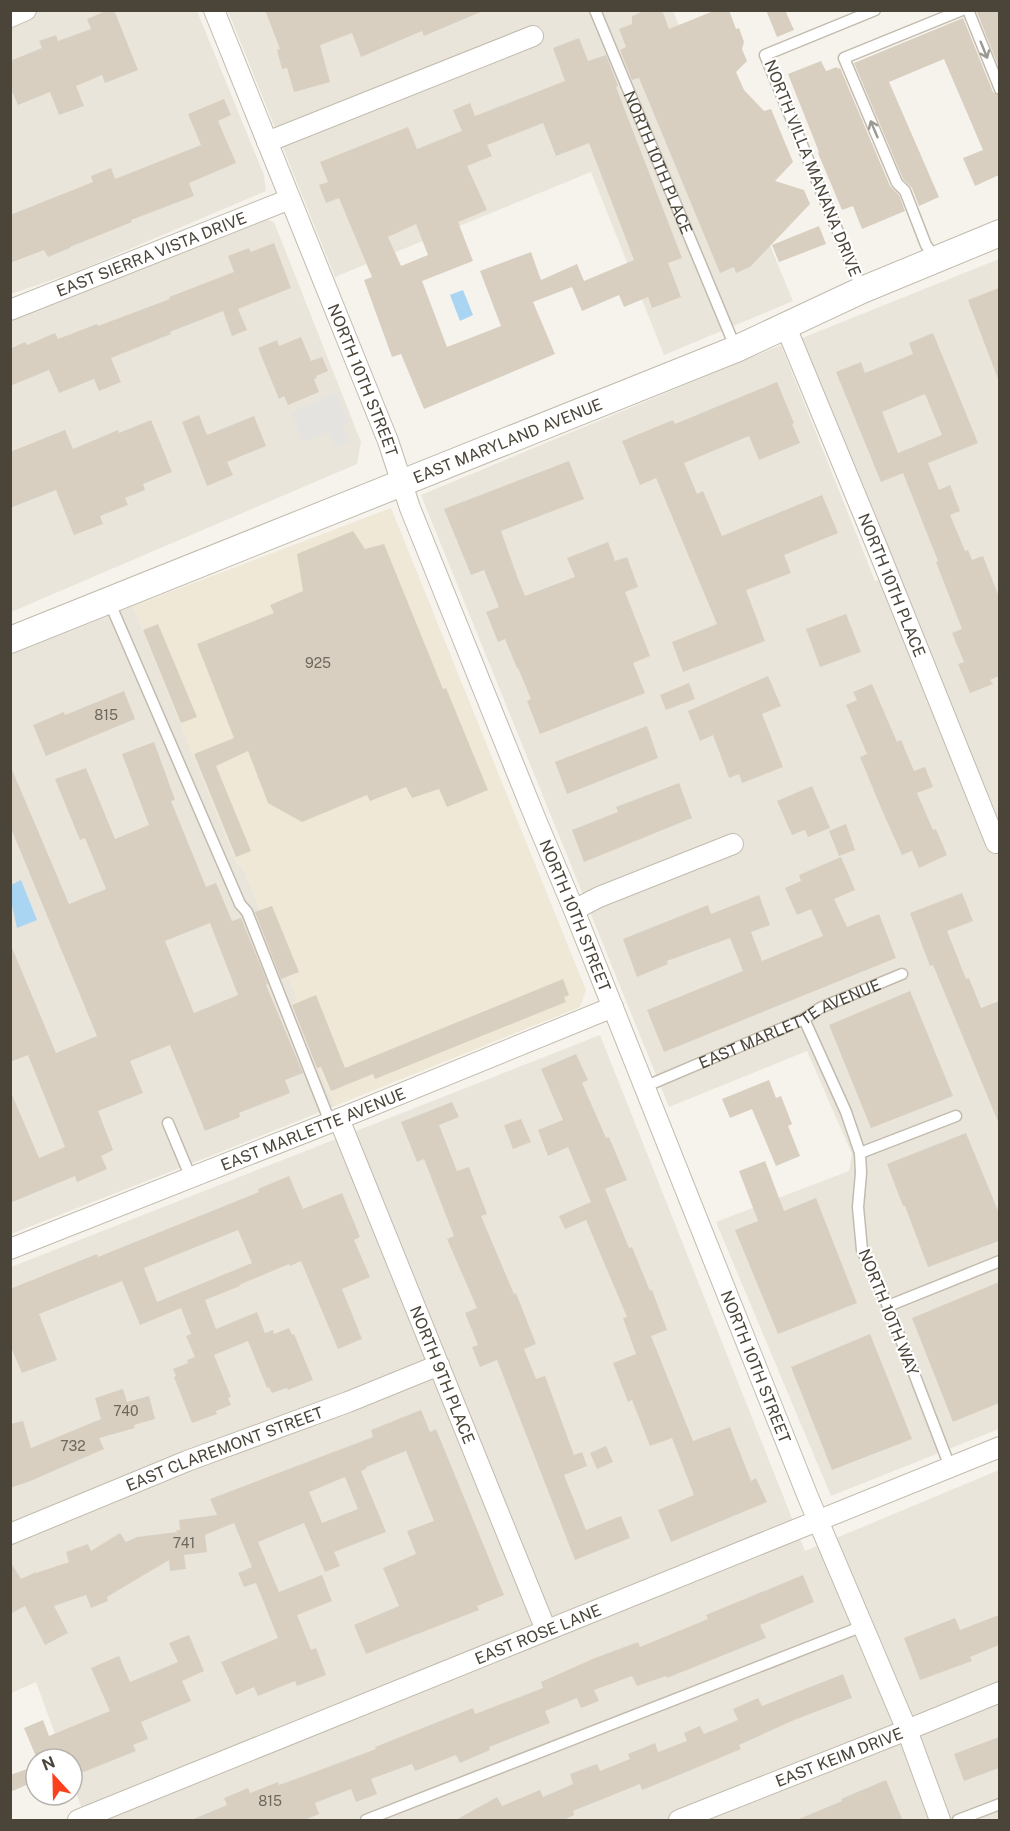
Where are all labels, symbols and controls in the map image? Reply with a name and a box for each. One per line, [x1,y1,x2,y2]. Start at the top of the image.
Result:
one-way arrow [979,40,990,58]
street label: NORTH VILLA MANANA DRIVE [760,57,865,279]
street label: NORTH 10TH PLACE [620,88,696,237]
one-way arrow [868,120,879,138]
street label: EAST SIERRA VISTA DRIVE [54,208,249,301]
street label: NORTH 10TH STREET [324,301,402,459]
street label: EAST MARYLAND AVENUE [410,395,605,487]
street label: NORTH 10TH PLACE [854,510,929,660]
house number: 925 [305,655,331,671]
house number: 815 [94,707,118,723]
street label: NORTH 10TH STREET [535,837,615,995]
street label: EAST MARLETTE AVENUE [696,975,883,1073]
street label: EAST MARLETTE AVENUE [218,1084,408,1175]
street label: NORTH 10TH WAY [854,1246,923,1379]
street label: NORTH 10TH STREET [717,1288,795,1446]
street label: NORTH 9TH PLACE [406,1303,479,1447]
house number: 740 [113,1403,139,1419]
street label: EAST CLAREMONT STREET [123,1403,326,1495]
house number: 732 [60,1438,86,1454]
house number: 741 [173,1535,195,1551]
street label: EAST ROSE LANE [472,1600,604,1668]
street label: EAST KEIM DRIVE [773,1724,906,1791]
north arrow [24,1747,84,1807]
text: N [39,1752,58,1775]
house number: 815 [258,1793,282,1809]

